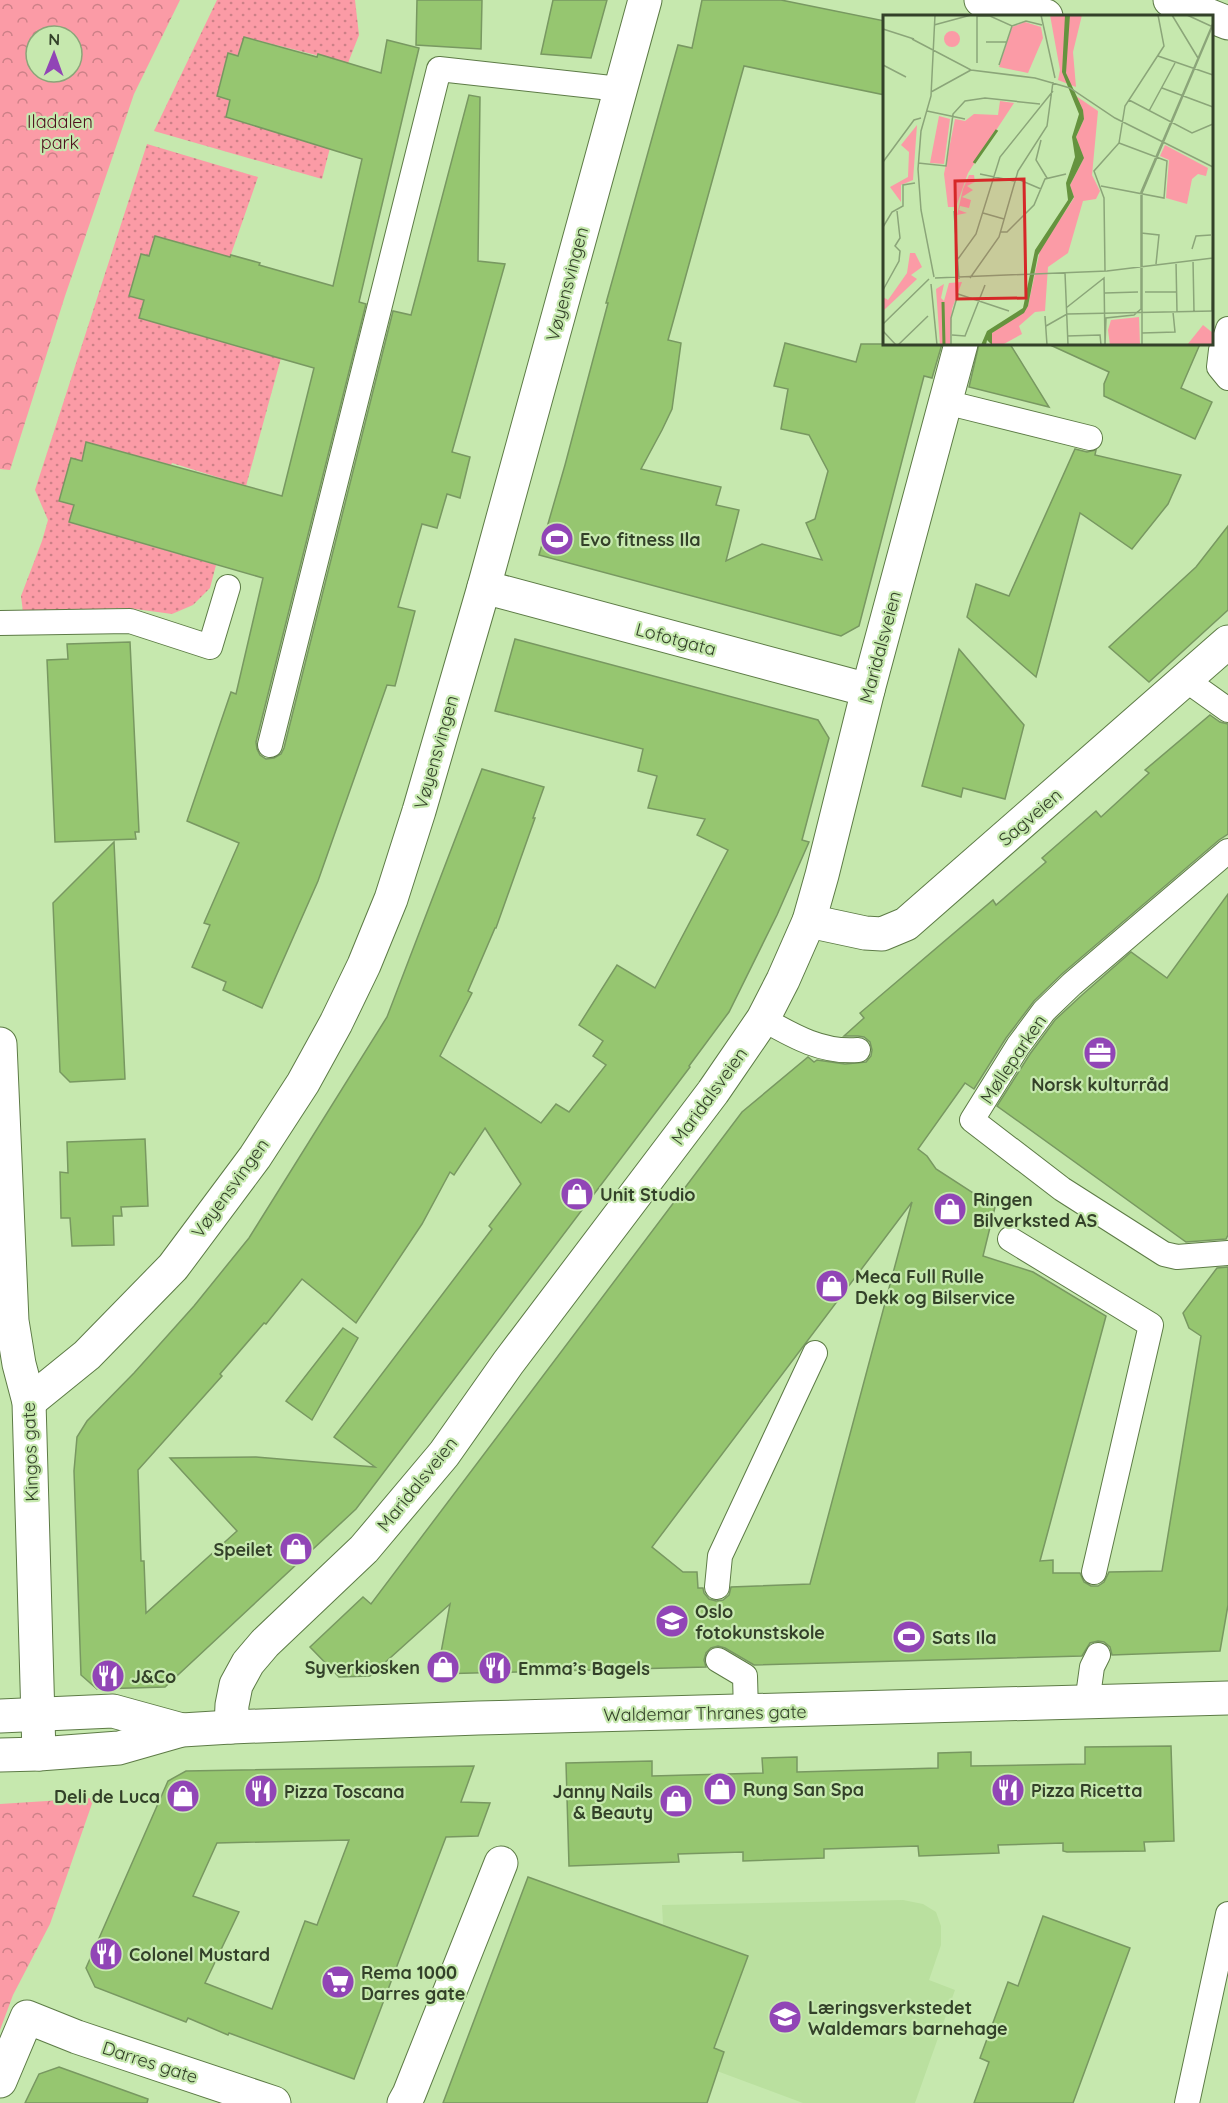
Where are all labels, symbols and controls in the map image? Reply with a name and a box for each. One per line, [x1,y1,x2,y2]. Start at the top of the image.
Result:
inset map [883,15,1213,345]
north arrow [24,24,84,84]
text: N [48,29,60,49]
park label: Iladalen park [27,110,93,154]
street label: Vøyensvingen [541,224,593,344]
sports icon: Evo fitness Ila [539,521,575,557]
place label: Evo fitness Ila [580,528,701,551]
street label: Maridalsveien [854,588,906,706]
street label: Lofotgata [633,617,719,661]
street label: Vøyensvingen [409,692,463,812]
street label: Sagveien [994,783,1066,851]
street label: Mølleparken [975,1010,1051,1108]
office icon: Norsk kulturråd [1082,1035,1118,1071]
street label: Maridalsveien [666,1043,752,1149]
place label: Norsk kulturråd [1031,1073,1169,1096]
street label: Vøyensvingen [186,1134,274,1242]
shop icon: Unit Studio [559,1176,595,1212]
place label: Unit Studio [600,1183,696,1206]
place label: Ringen Bilverksted AS [973,1188,1097,1232]
shop icon: Ringen Bilverksted AS [932,1191,968,1227]
place label: Meca Full Rulle Dekk og Bilservice [855,1265,1015,1309]
shop icon: Meca Full Rulle Dekk og Bilservice [814,1268,850,1304]
street label: Kingos gate [17,1402,43,1502]
street label: Maridalsveien [372,1432,462,1536]
shop icon: Speilet [278,1531,314,1567]
place label: Speilet [213,1538,273,1561]
place label: Oslo fotokunstskole [695,1600,825,1644]
school or university icon: Oslo fotokunstskole [654,1603,690,1639]
sports icon: Sats Ila [891,1619,927,1655]
place label: Sats Ila [932,1626,997,1649]
shop icon: Syverkiosken [425,1649,461,1685]
restaurant icon: Emma’s Bagels [477,1650,513,1686]
place label: Syverkiosken [305,1656,420,1679]
place label: Emma’s Bagels [518,1657,650,1680]
restaurant icon: J&Co [90,1658,126,1694]
place label: J&Co [131,1665,176,1688]
street label: Waldemar Thranes gate [603,1700,807,1726]
shop icon: Rung San Spa [702,1771,738,1807]
restaurant icon: Pizza Ricetta [990,1772,1026,1808]
restaurant icon: Pizza Toscana [243,1773,279,1809]
shop icon: Deli de Luca [165,1778,201,1814]
place label: Rung San Spa [743,1778,864,1801]
place label: Pizza Ricetta [1031,1779,1143,1802]
place label: Pizza Toscana [284,1780,405,1803]
place label: Janny Nails & Beauty [552,1780,653,1824]
shop icon: Janny Nails & Beauty [658,1783,694,1819]
place label: Deli de Luca [54,1785,160,1808]
restaurant icon: Colonel Mustard [88,1936,124,1972]
place label: Colonel Mustard [129,1943,270,1966]
place label: Rema 1000 Darres gate [361,1961,465,2005]
supermarket icon: Rema 1000 Darres gate [320,1964,356,2000]
place label: Læringsverkstedet Waldemars barnehage [808,1996,1008,2040]
school or university icon: Læringsverkstedet Waldemars barnehage [767,1999,803,2035]
street label: Darres gate [99,2036,201,2088]

